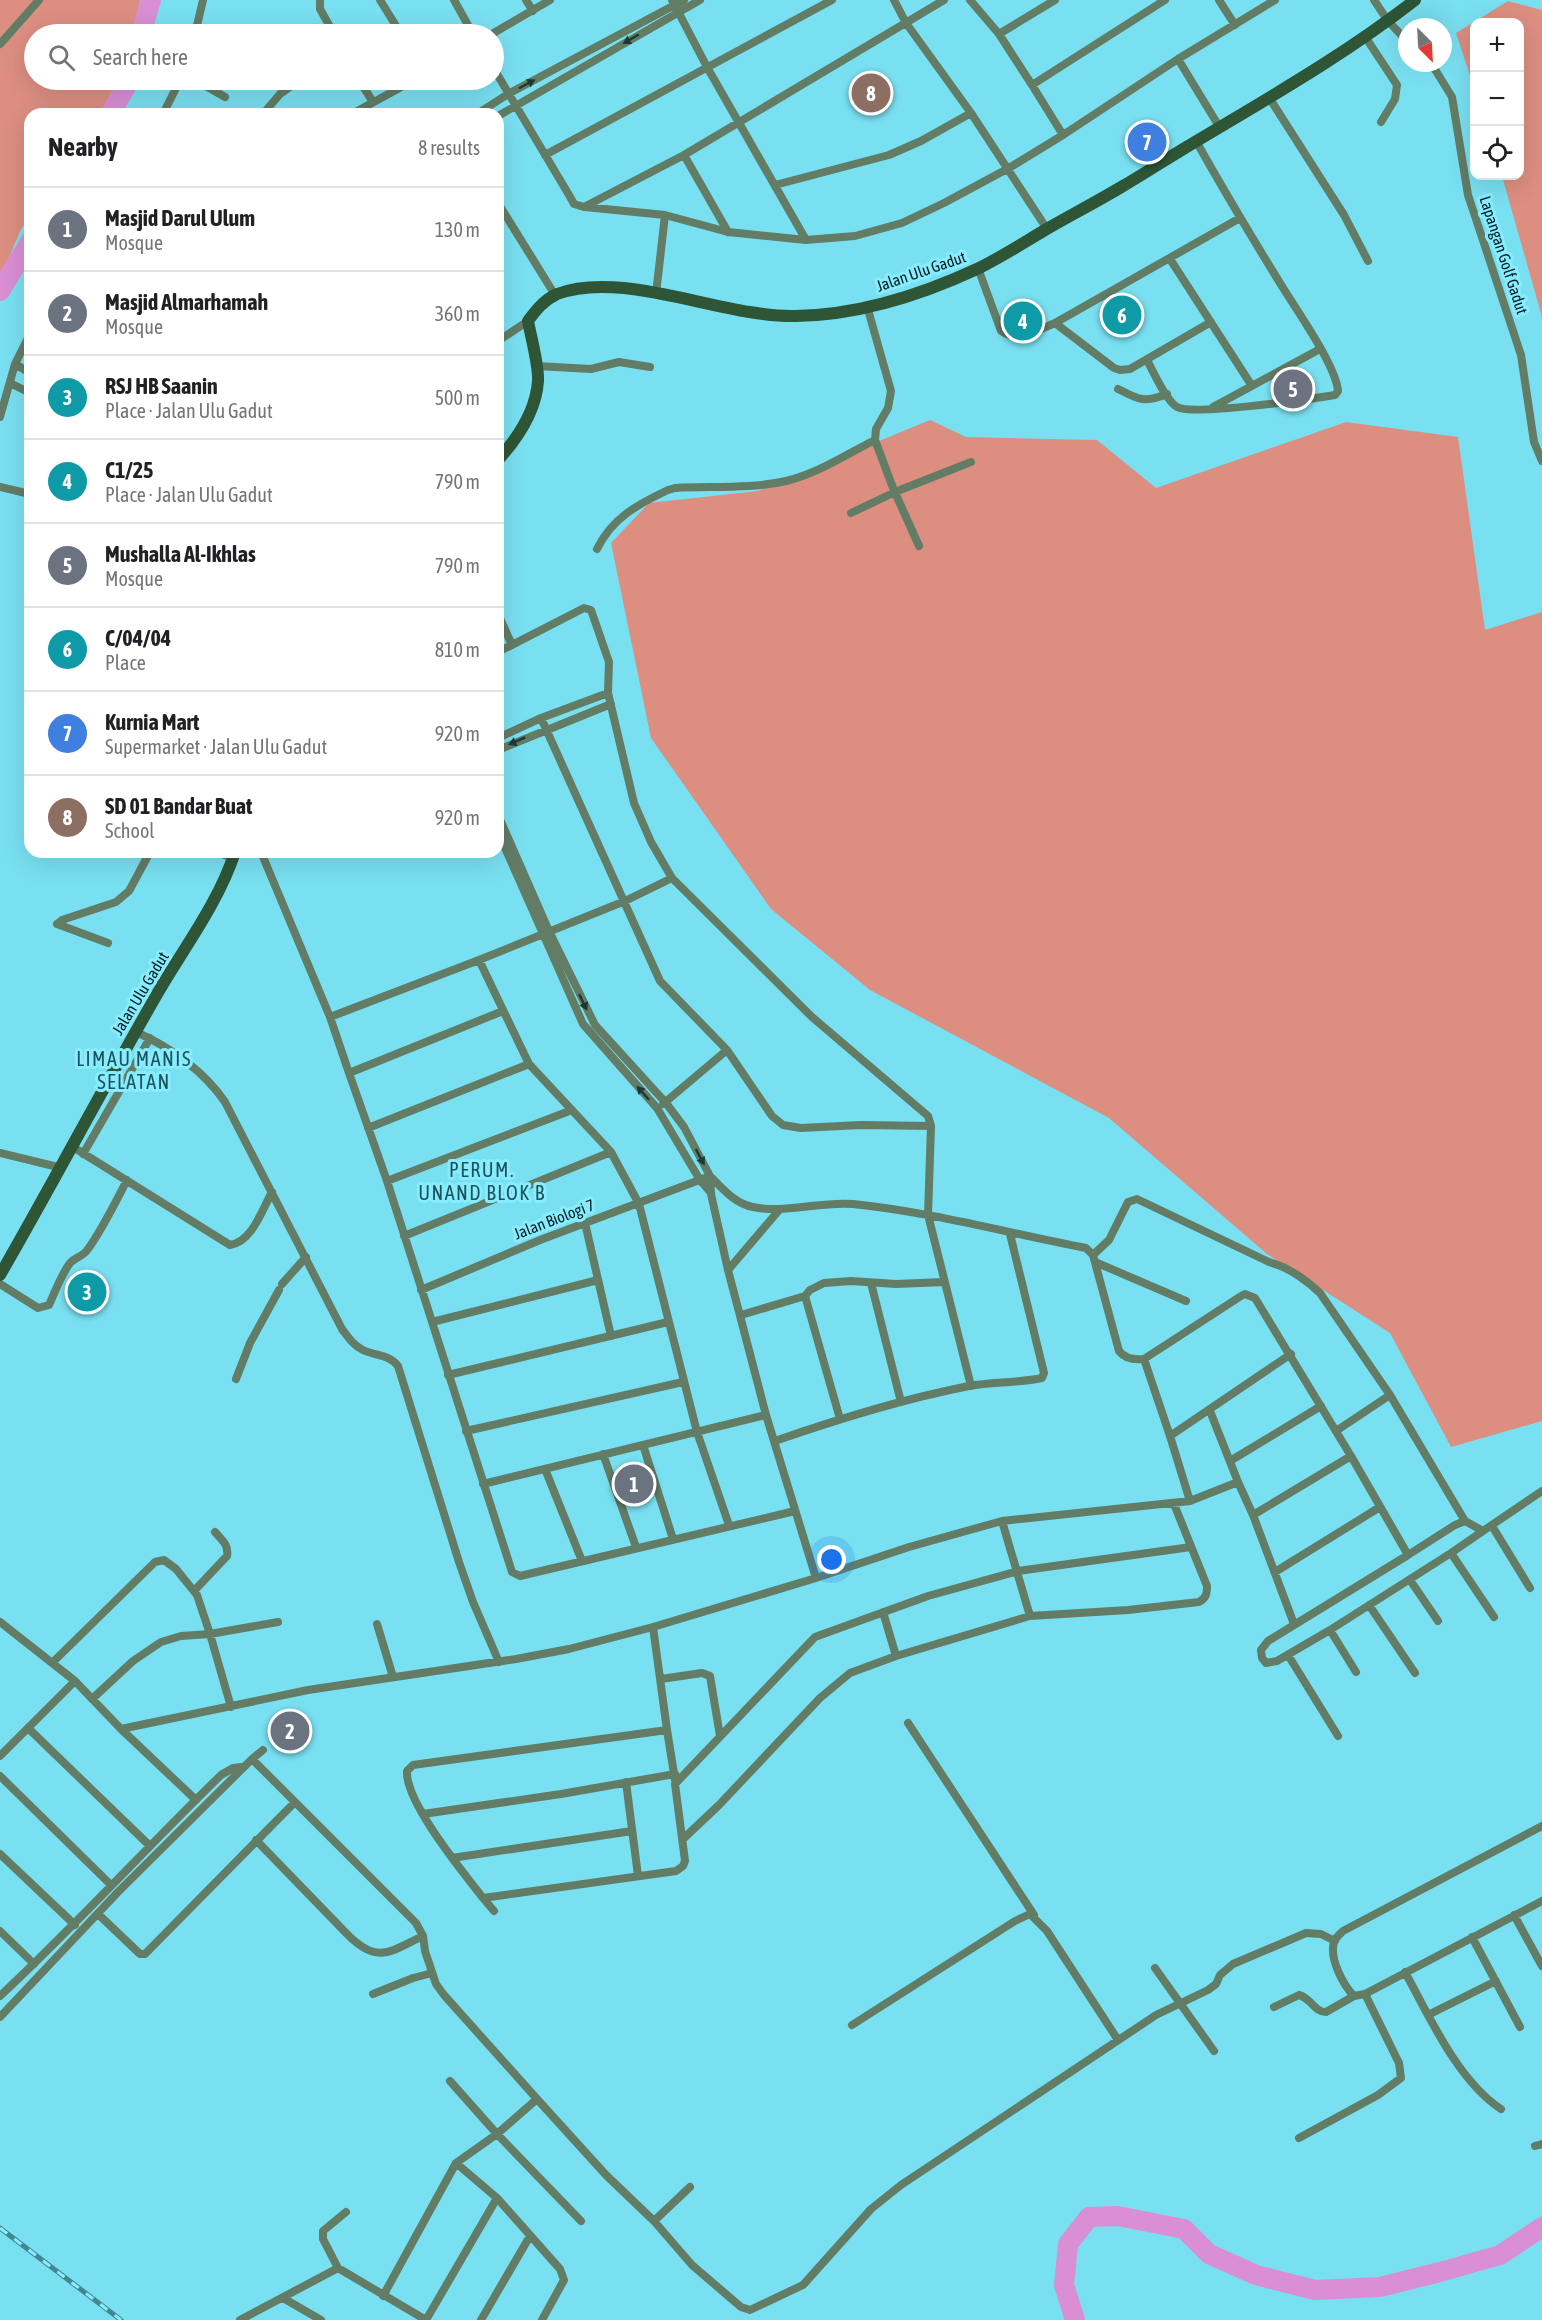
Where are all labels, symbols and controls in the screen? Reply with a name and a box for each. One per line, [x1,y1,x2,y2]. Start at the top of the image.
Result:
north arrow [1398,18,1452,72]
map controls [1470,18,1524,180]
button: + [1470,18,1524,72]
search box [24,24,504,90]
one-way arrow [623,34,639,45]
icon: search [45,41,78,74]
text: Search here [93,44,188,70]
pin: 8 [852,70,890,116]
button: − [1470,72,1524,126]
one-way arrow [519,79,536,89]
pin: 7 [1128,120,1166,164]
button: locate [1470,126,1524,180]
text: Nearby [48,132,118,162]
text: 8 results [418,136,480,159]
street label: Lapangan Golf Gadut [1475,194,1532,317]
text: Masjid Darul Ulum [105,205,255,231]
text: 1 [63,218,72,241]
text: 130 m [435,218,480,241]
text: Mosque [105,231,163,254]
street label: Jalan Ulu Gadut [874,247,969,295]
text: Masjid Almarhamah [105,289,268,315]
pin: 6 [1102,292,1142,338]
pin: 4 [1004,298,1042,344]
text: 2 [63,302,72,325]
text: 360 m [435,302,480,325]
text: Mosque [105,315,163,338]
pin: 5 [1274,366,1312,412]
text: RSJ HB Saanin [105,373,218,399]
text: 3 [63,386,72,409]
text: 500 m [435,386,480,409]
text: Place · Jalan Ulu Gadut [105,399,273,422]
text: C1/25 [105,457,153,483]
text: 4 [63,470,72,493]
text: 790 m [435,470,480,493]
text: Place · Jalan Ulu Gadut [105,483,273,506]
text: Mushalla Al-Ikhlas [105,541,256,567]
text: 5 [63,554,72,577]
text: 790 m [435,554,480,577]
text: Mosque [105,567,163,590]
text: C/04/04 [105,625,171,651]
text: 6 [63,638,72,661]
text: 810 m [435,638,480,661]
text: Place [105,651,146,674]
text: Kurnia Mart [105,709,199,735]
text: 7 [63,722,72,745]
text: 920 m [435,722,480,745]
text: Supermarket · Jalan Ulu Gadut [105,735,327,758]
one-way arrow [508,736,526,746]
text: SD 01 Bandar Buat [105,793,252,819]
text: 8 [63,806,72,829]
text: 920 m [435,806,480,829]
text: School [105,819,155,842]
street label: Jalan Ulu Gadut [108,948,172,1038]
one-way arrow [579,993,588,1010]
district label: LIMAU MANIS SELATAN [76,1047,192,1093]
one-way arrow [636,1086,650,1101]
one-way arrow [695,1148,704,1165]
district label: PERUM. UNAND BLOK B [418,1158,546,1204]
street label: Jalan Biologi 7 [511,1195,597,1244]
pin: 3 [68,1270,106,1314]
pin: 1 [614,1462,654,1506]
your location [817,1545,846,1574]
pin: 2 [270,1708,310,1754]

